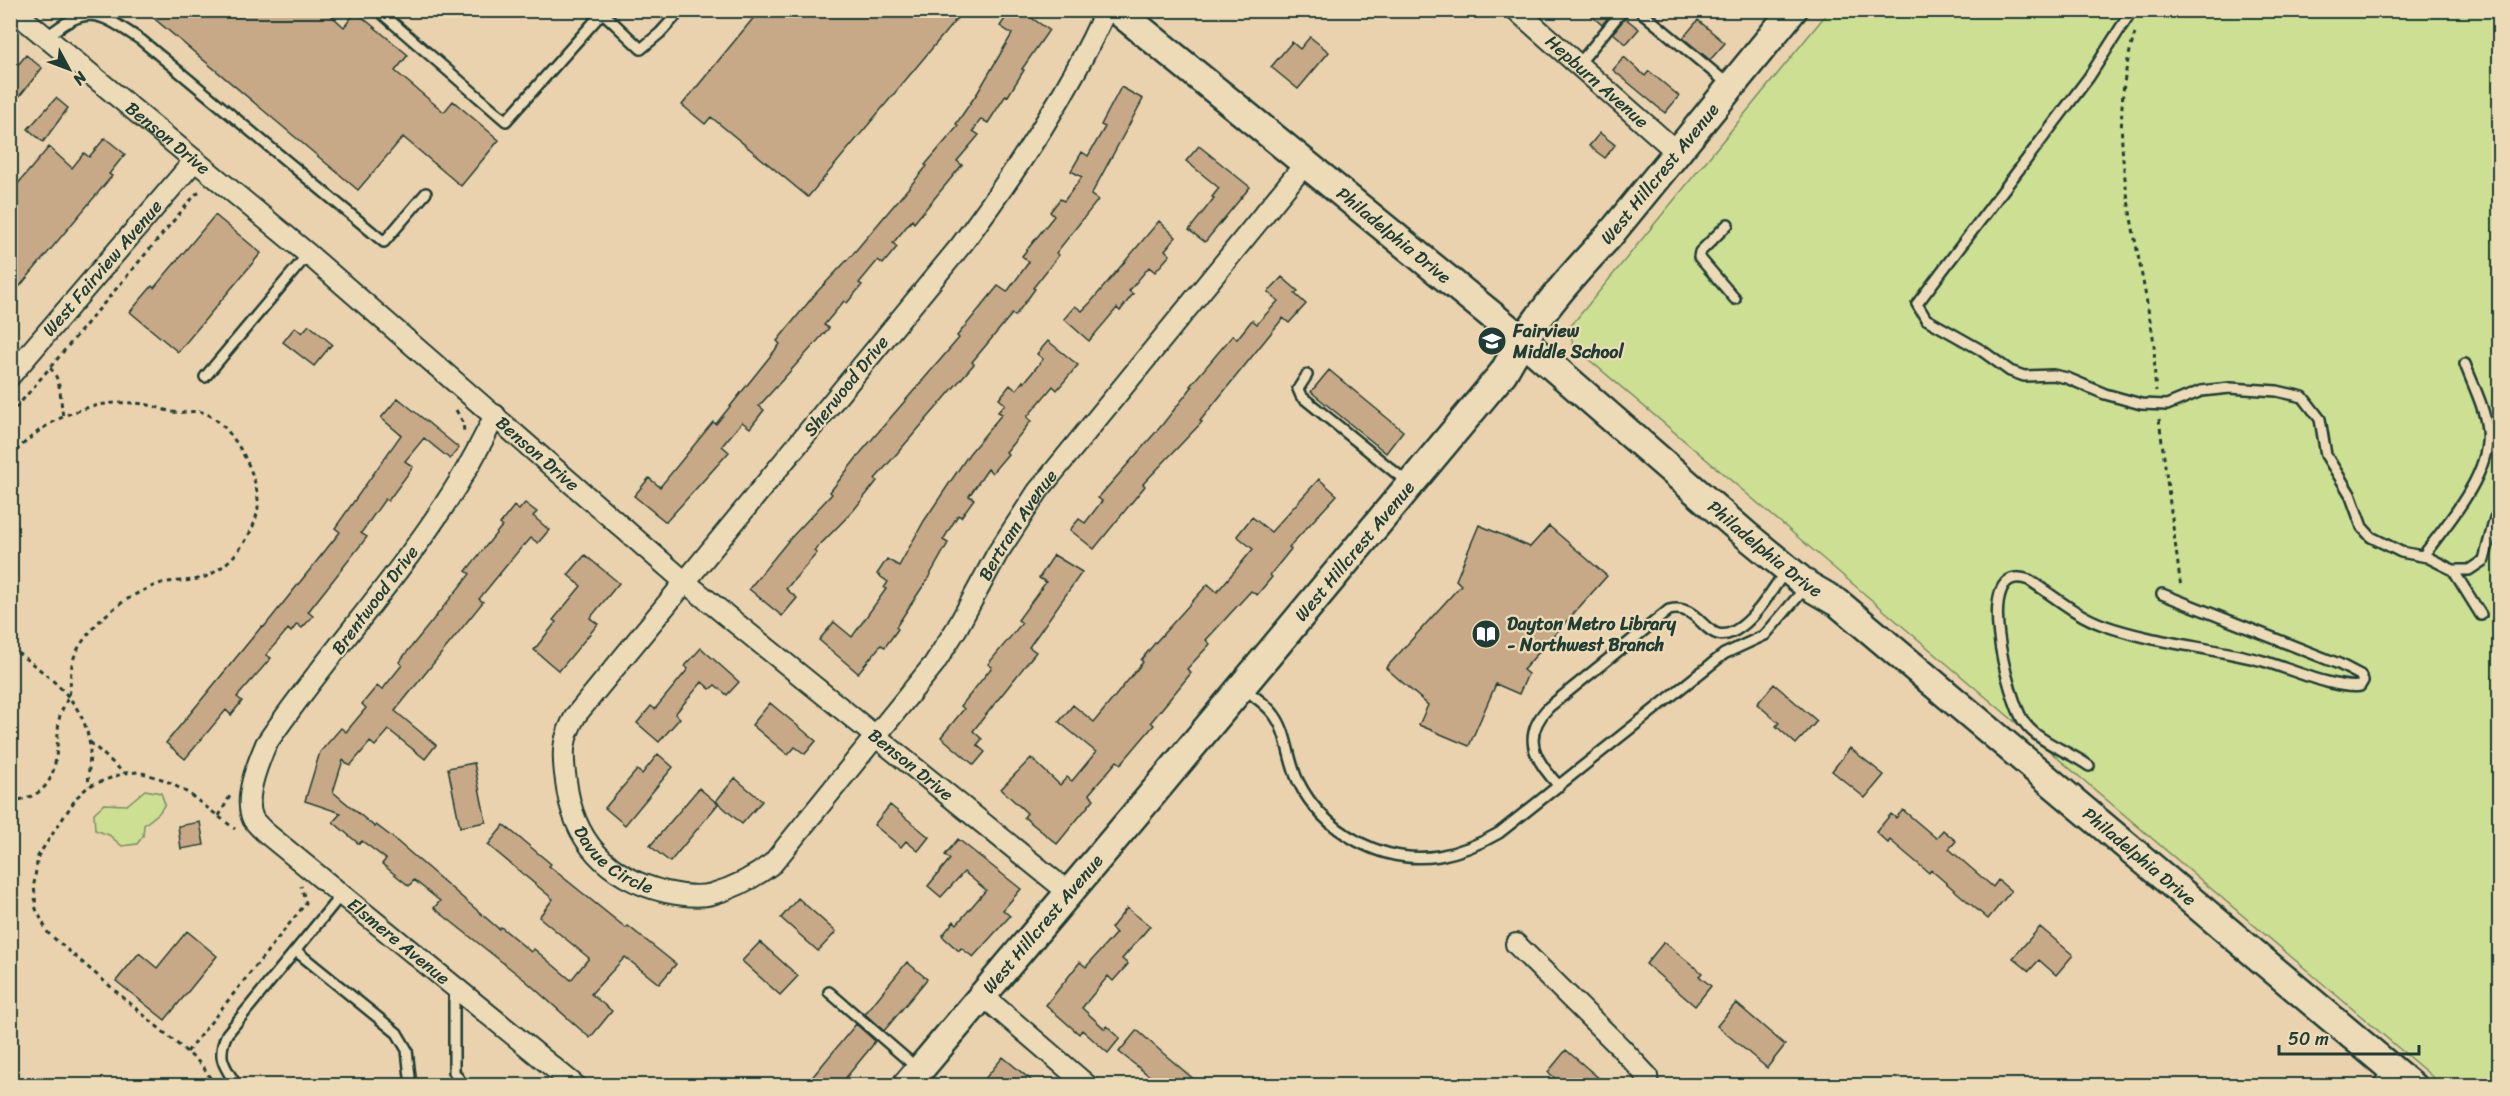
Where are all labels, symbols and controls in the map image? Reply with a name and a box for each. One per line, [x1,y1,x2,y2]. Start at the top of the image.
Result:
street label: Hepburn Avenue [1538,26,1656,137]
north arrow [39,39,99,99]
text: N [65,64,95,93]
street label: Benson Drive [118,93,218,183]
street label: West Hillcrest Avenue [1592,95,1728,252]
street label: Philadelphia Drive [1329,178,1459,292]
street label: West Fairview Avenue [34,192,171,344]
place label: Fairview Middle School [1512,315,1624,368]
school or university icon: Fairview Middle School [1476,325,1508,357]
street label: Sherwood Drive [795,328,897,444]
street label: Benson Drive [488,408,587,500]
street label: Bertram Avenue [969,462,1066,587]
street label: West Hillcrest Avenue [1286,473,1423,629]
street label: Philadelphia Drive [1700,492,1828,607]
street label: Brentwood Drive [323,538,427,662]
place label: Dayton Metro Library - Northwest Branch [1507,608,1677,661]
library icon: Dayton Metro Library - Northwest Branch [1470,618,1502,650]
street label: Benson Drive [861,720,961,810]
street label: Philadelphia Drive [2075,799,2204,914]
street label: Davue Circle [565,820,658,903]
street label: West Hillcrest Avenue [974,846,1112,1001]
street label: Elsmere Avenue [340,889,457,993]
scale bar [2279,1018,2418,1056]
text: 50 m [2288,1023,2329,1055]

